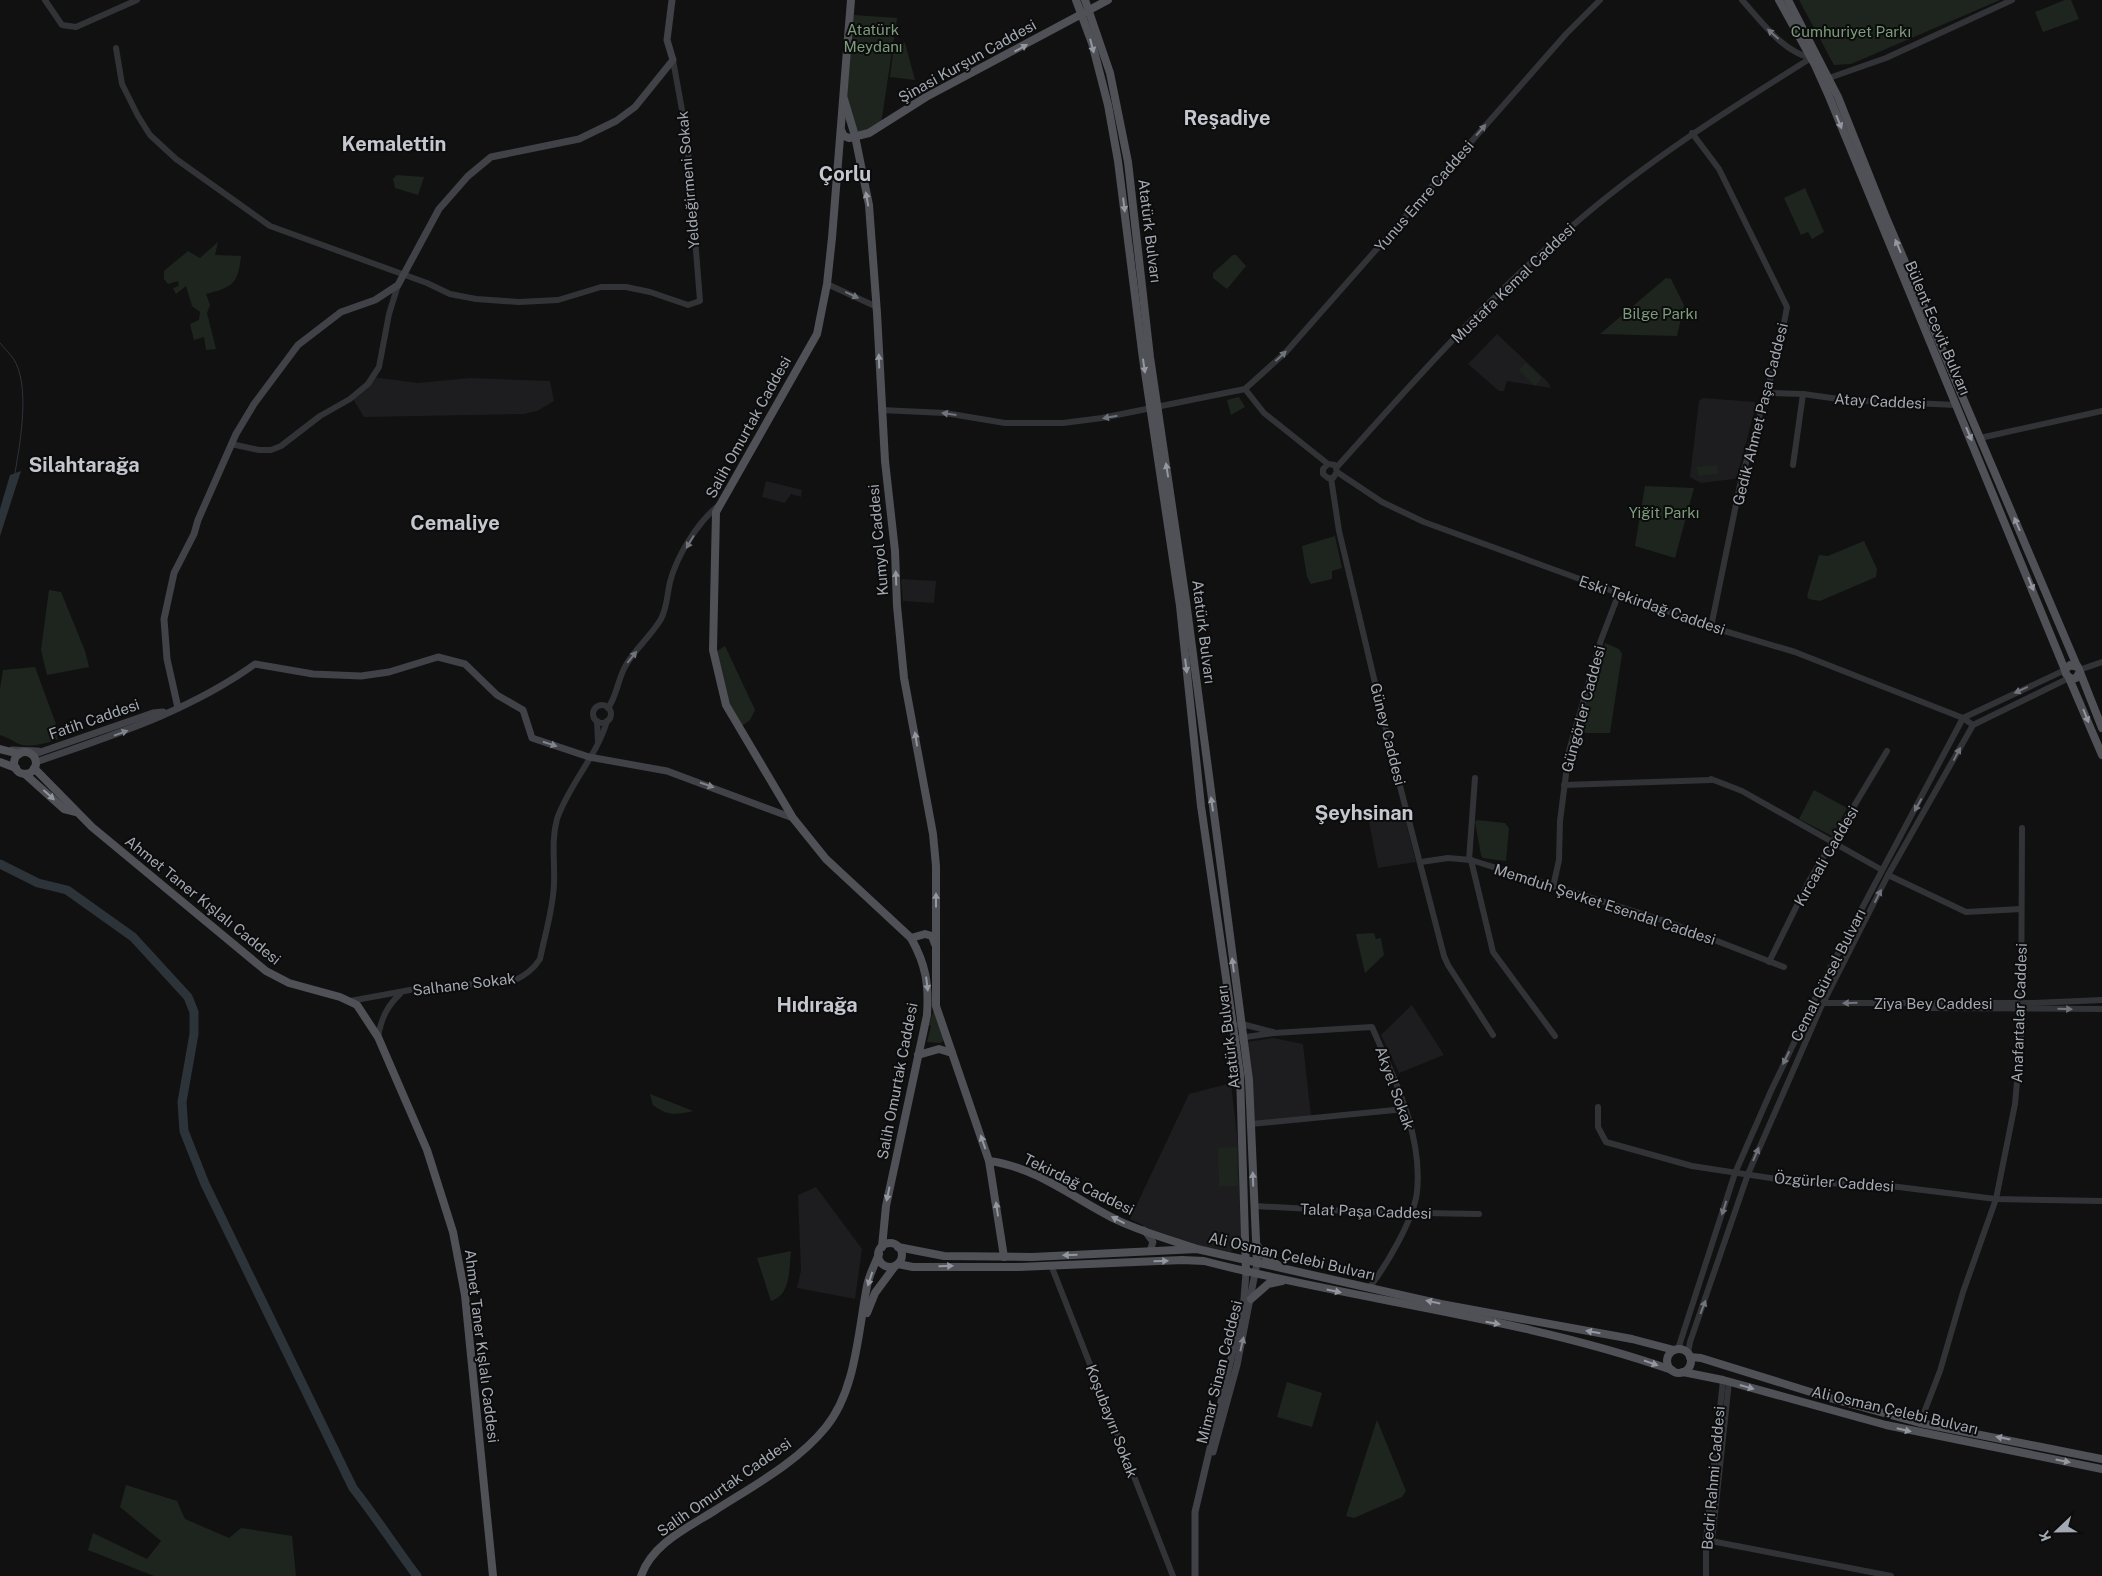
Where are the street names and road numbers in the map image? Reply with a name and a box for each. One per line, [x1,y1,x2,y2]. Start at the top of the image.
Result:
street label: Şinasi Kurşun Caddesi [895,16,1039,106]
street label: Yeldeğirmeni Sokak [674,110,702,250]
street label: Yunus Emre Caddesi [1371,137,1477,255]
street label: Atatürk Bulvarı [1135,178,1165,284]
street label: Mustafa Kemal Caddesi [1448,220,1578,346]
street label: Bülent Ecevit Bulvarı [1902,258,1974,398]
street label: Gedik Ahmet Paşa Caddesi [1729,321,1791,507]
street label: Salih Omurtak Caddesi [702,353,794,501]
street label: Atay Caddesi [1834,390,1926,412]
street label: Kumyol Caddesi [865,483,891,597]
street label: Eski Tekirdağ Caddesi [1577,572,1727,638]
street label: Atatürk Bulvarı [1189,579,1219,685]
street label: Güngörler Caddesi [1558,644,1608,774]
street label: Güney Caddesi [1367,681,1409,787]
street label: Fatih Caddesi [46,696,142,742]
street label: Kırcaali Caddesi [1791,803,1861,909]
street label: Ahmet Taner Kışlalı Caddesi [122,832,284,968]
street label: Memduh Şevket Esendal Caddesi [1492,860,1718,948]
street label: Cemal Gürsel Bulvarı [1787,906,1869,1044]
street label: Anafartalar Caddesi [2008,943,2030,1083]
street label: Salhane Sokak [411,969,517,999]
street label: Atatürk Bulvarı [1213,984,1243,1090]
street label: Ziya Bey Caddesi [1873,995,1993,1012]
street label: Salih Omurtak Caddesi [873,1001,921,1161]
street label: Akyel Sokak [1372,1044,1418,1132]
street label: Tekirdağ Caddesi [1021,1150,1137,1218]
street label: Özgürler Caddesi [1773,1168,1895,1195]
street label: Talat Paşa Caddesi [1300,1200,1432,1222]
street label: Ali Osman Çelebi Bulvarı [1207,1229,1377,1283]
street label: Ahmet Taner Kışlalı Caddesi [462,1248,502,1444]
street label: Mimar Sinan Caddesi [1193,1299,1245,1445]
street label: Koşubayırı Sokak [1083,1362,1141,1480]
street label: Ali Osman Çelebi Bulvarı [1810,1383,1980,1437]
street label: Bedri Rahmi Caddesi [1698,1405,1728,1551]
street label: Salih Omurtak Caddesi [654,1434,794,1540]

